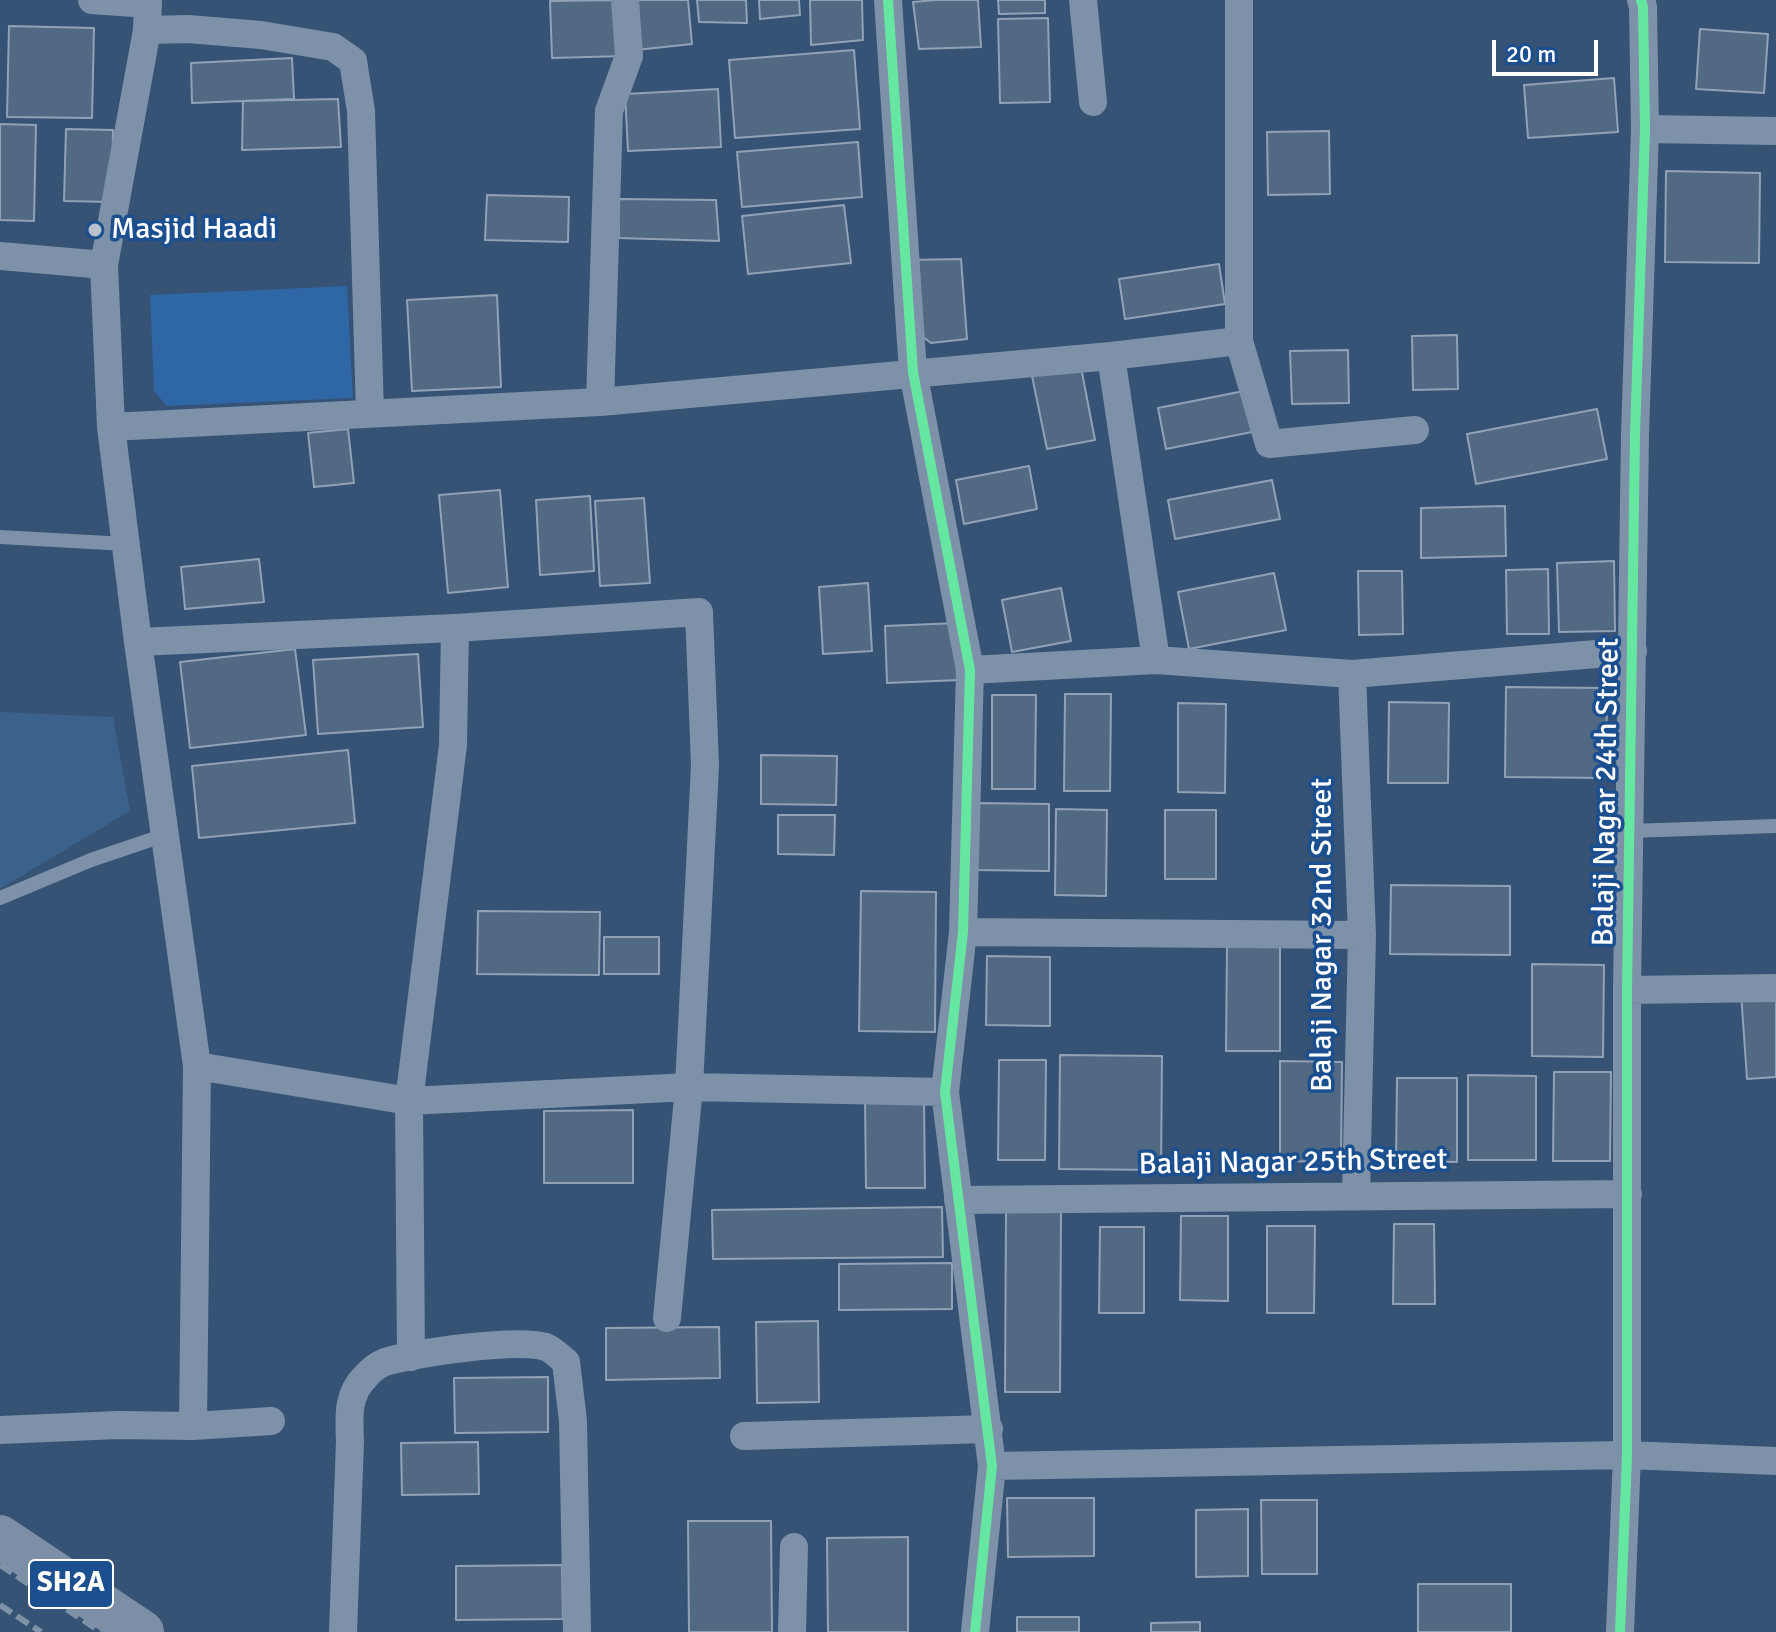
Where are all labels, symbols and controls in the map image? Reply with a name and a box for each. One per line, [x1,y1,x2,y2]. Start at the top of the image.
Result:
scale bar [1496,24,1602,74]
text: 20 m [1506,39,1556,69]
place label: Masjid Haadi [111,212,277,248]
marker: Masjid Haadi [86,221,104,239]
street label: Balaji Nagar 24th Street [1586,637,1628,947]
street label: Balaji Nagar 32nd Street [1305,778,1341,1092]
street label: Balaji Nagar 25th Street [1138,1142,1448,1184]
road number: SH2A [29,1560,113,1608]

